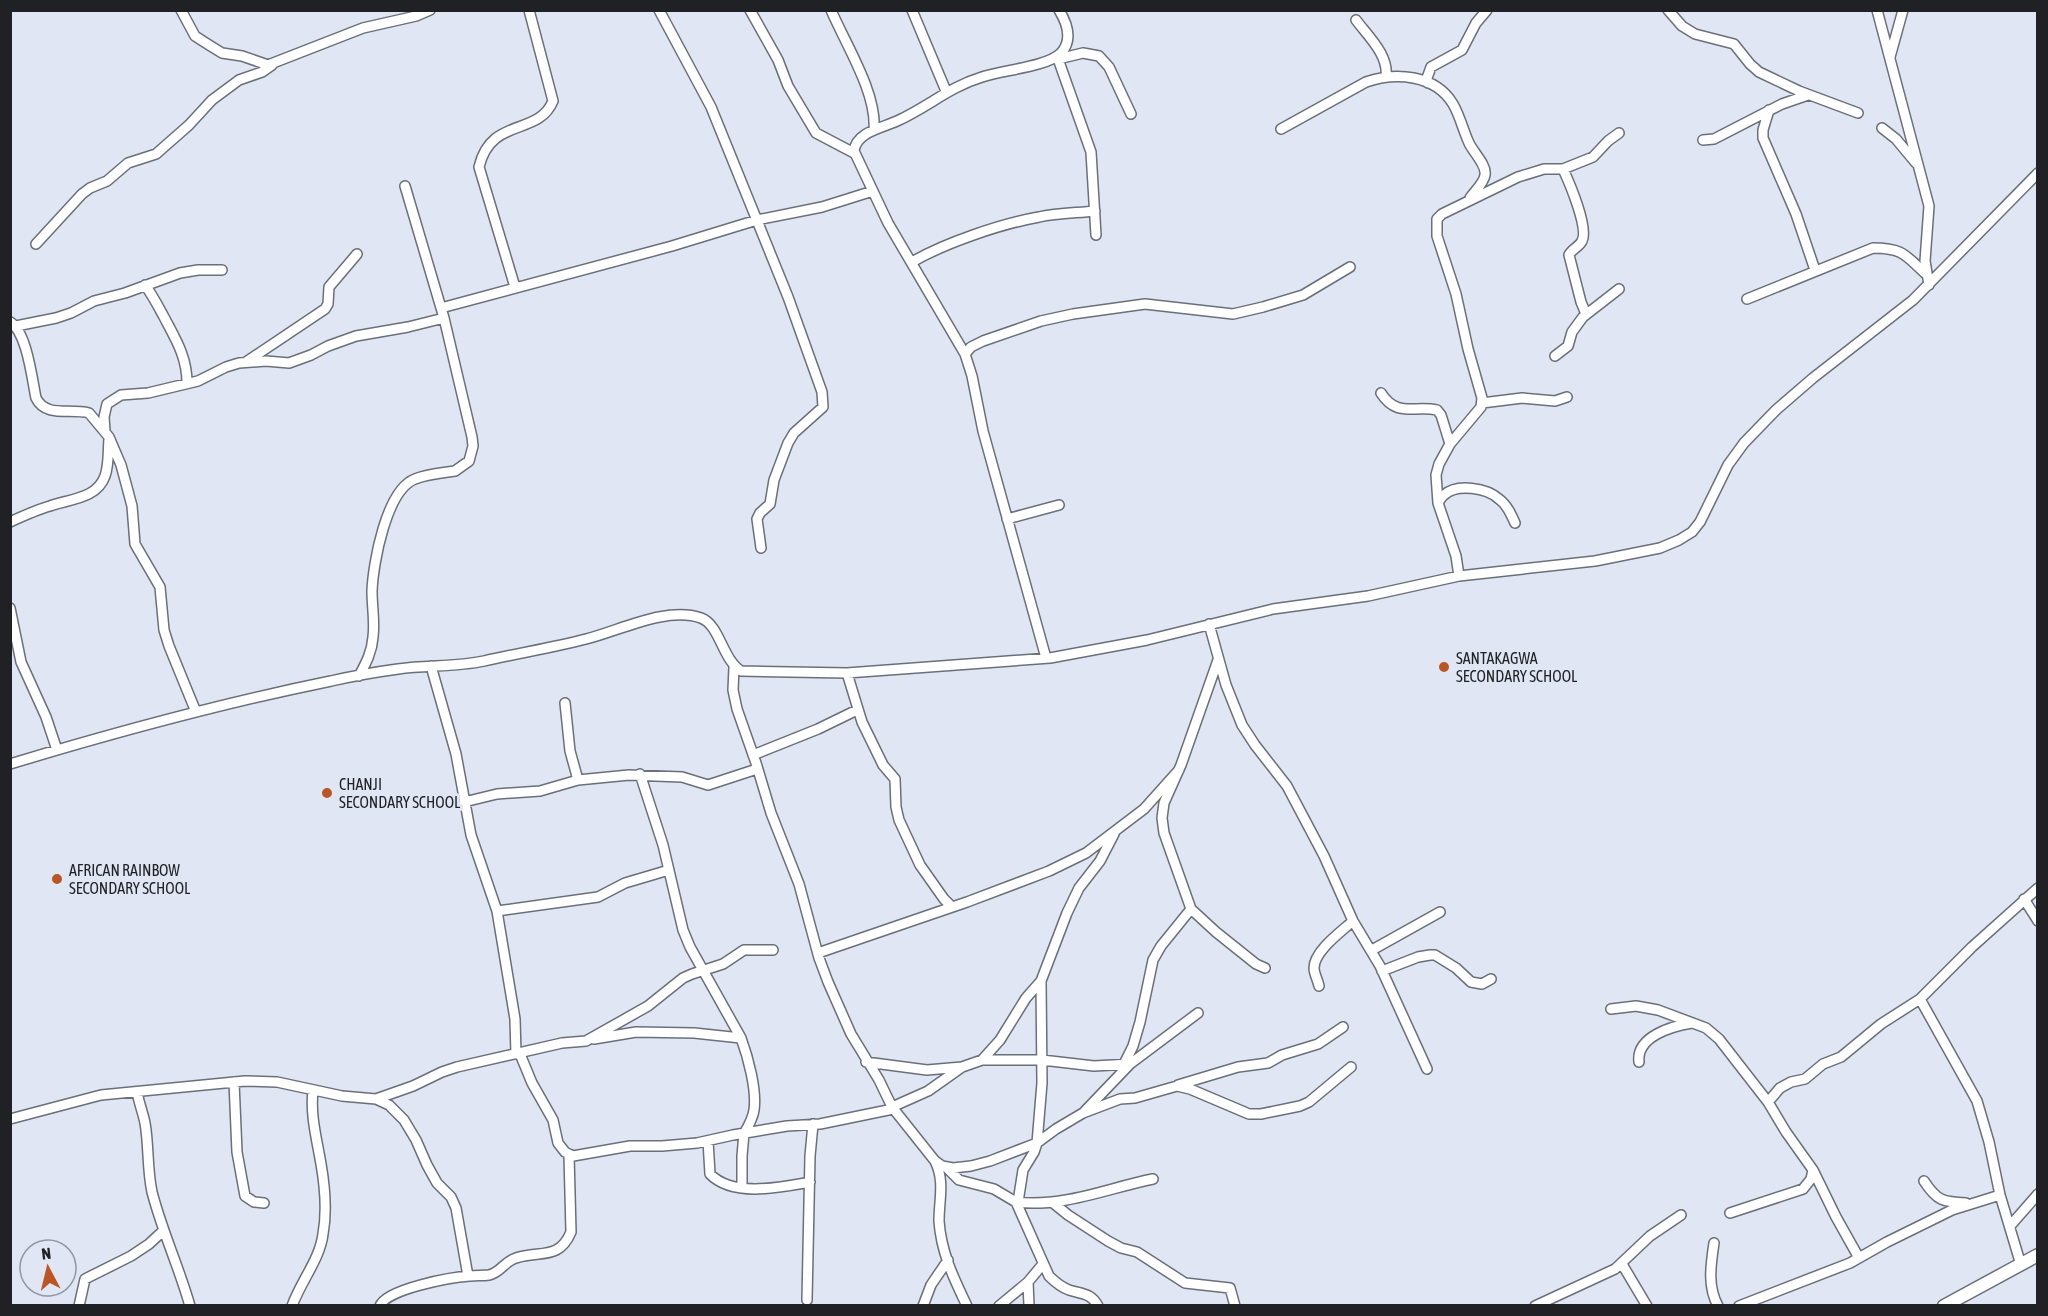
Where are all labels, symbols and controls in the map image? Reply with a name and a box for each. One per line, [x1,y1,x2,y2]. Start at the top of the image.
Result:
place label: SANTAKAGWA SECONDARY SCHOOL [1456,649,1578,685]
marker: SANTAKAGWA SECONDARY SCHOOL [1437,660,1451,674]
place label: CHANJI SECONDARY SCHOOL [339,775,461,811]
marker: CHANJI SECONDARY SCHOOL [320,786,334,800]
place label: AFRICAN RAINBOW SECONDARY SCHOOL [69,861,191,897]
marker: AFRICAN RAINBOW SECONDARY SCHOOL [50,872,64,886]
north arrow [18,1238,78,1298]
text: N [40,1244,52,1263]

